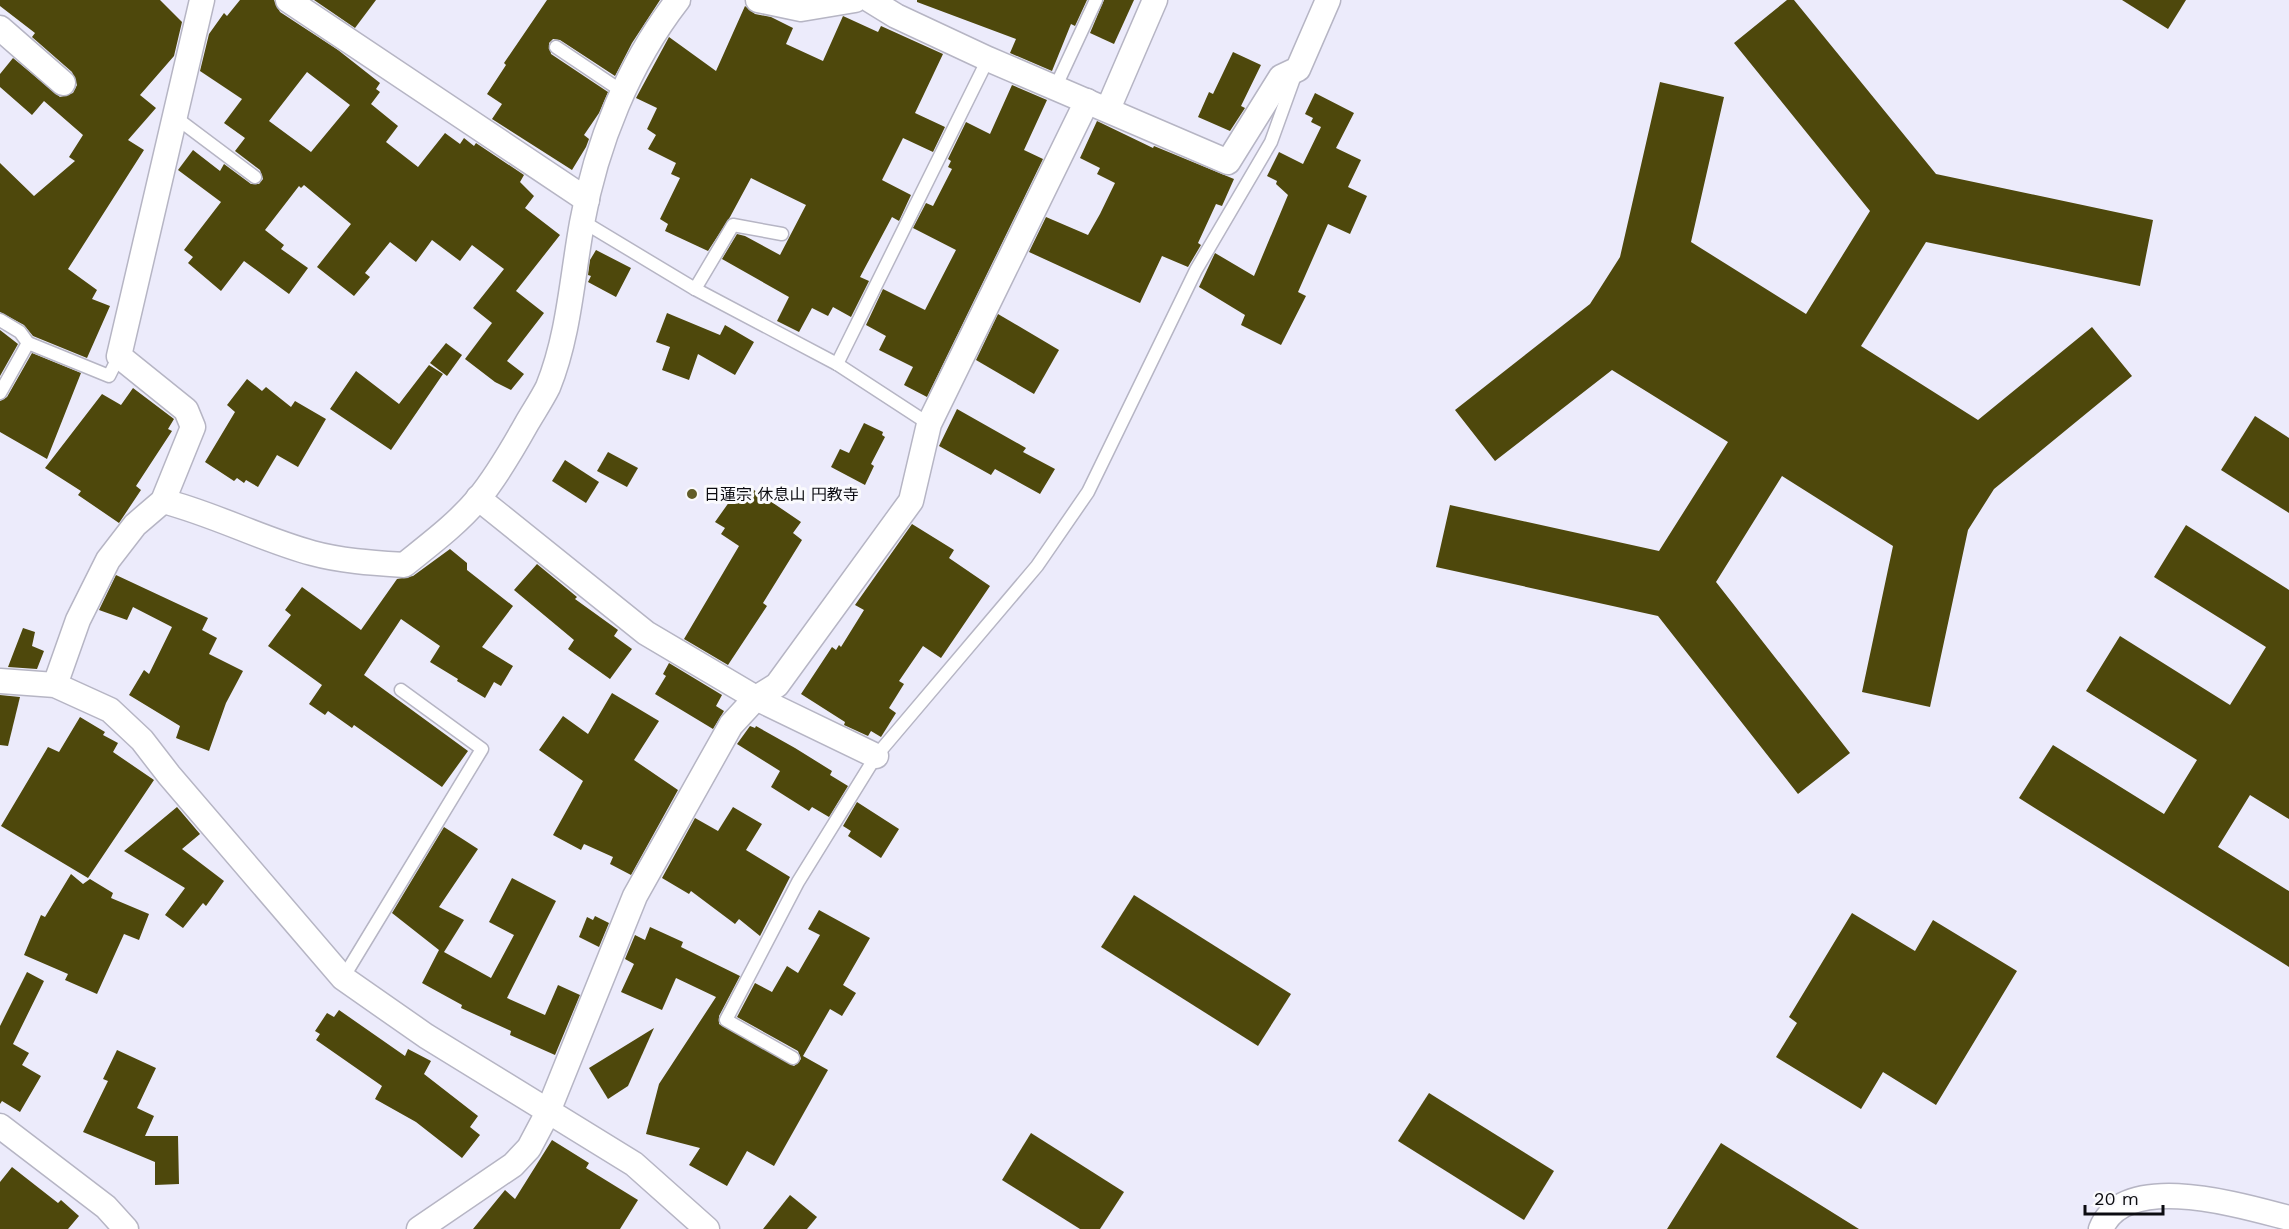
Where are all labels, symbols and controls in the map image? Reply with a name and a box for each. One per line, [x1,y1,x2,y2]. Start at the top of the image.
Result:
place label: 日蓮宗 休息山 円教寺 [704,485,859,504]
marker: 日蓮宗 休息山 円教寺 [685,487,699,501]
scale bar [2085,1178,2163,1216]
text: 20 m [2094,1188,2139,1209]

